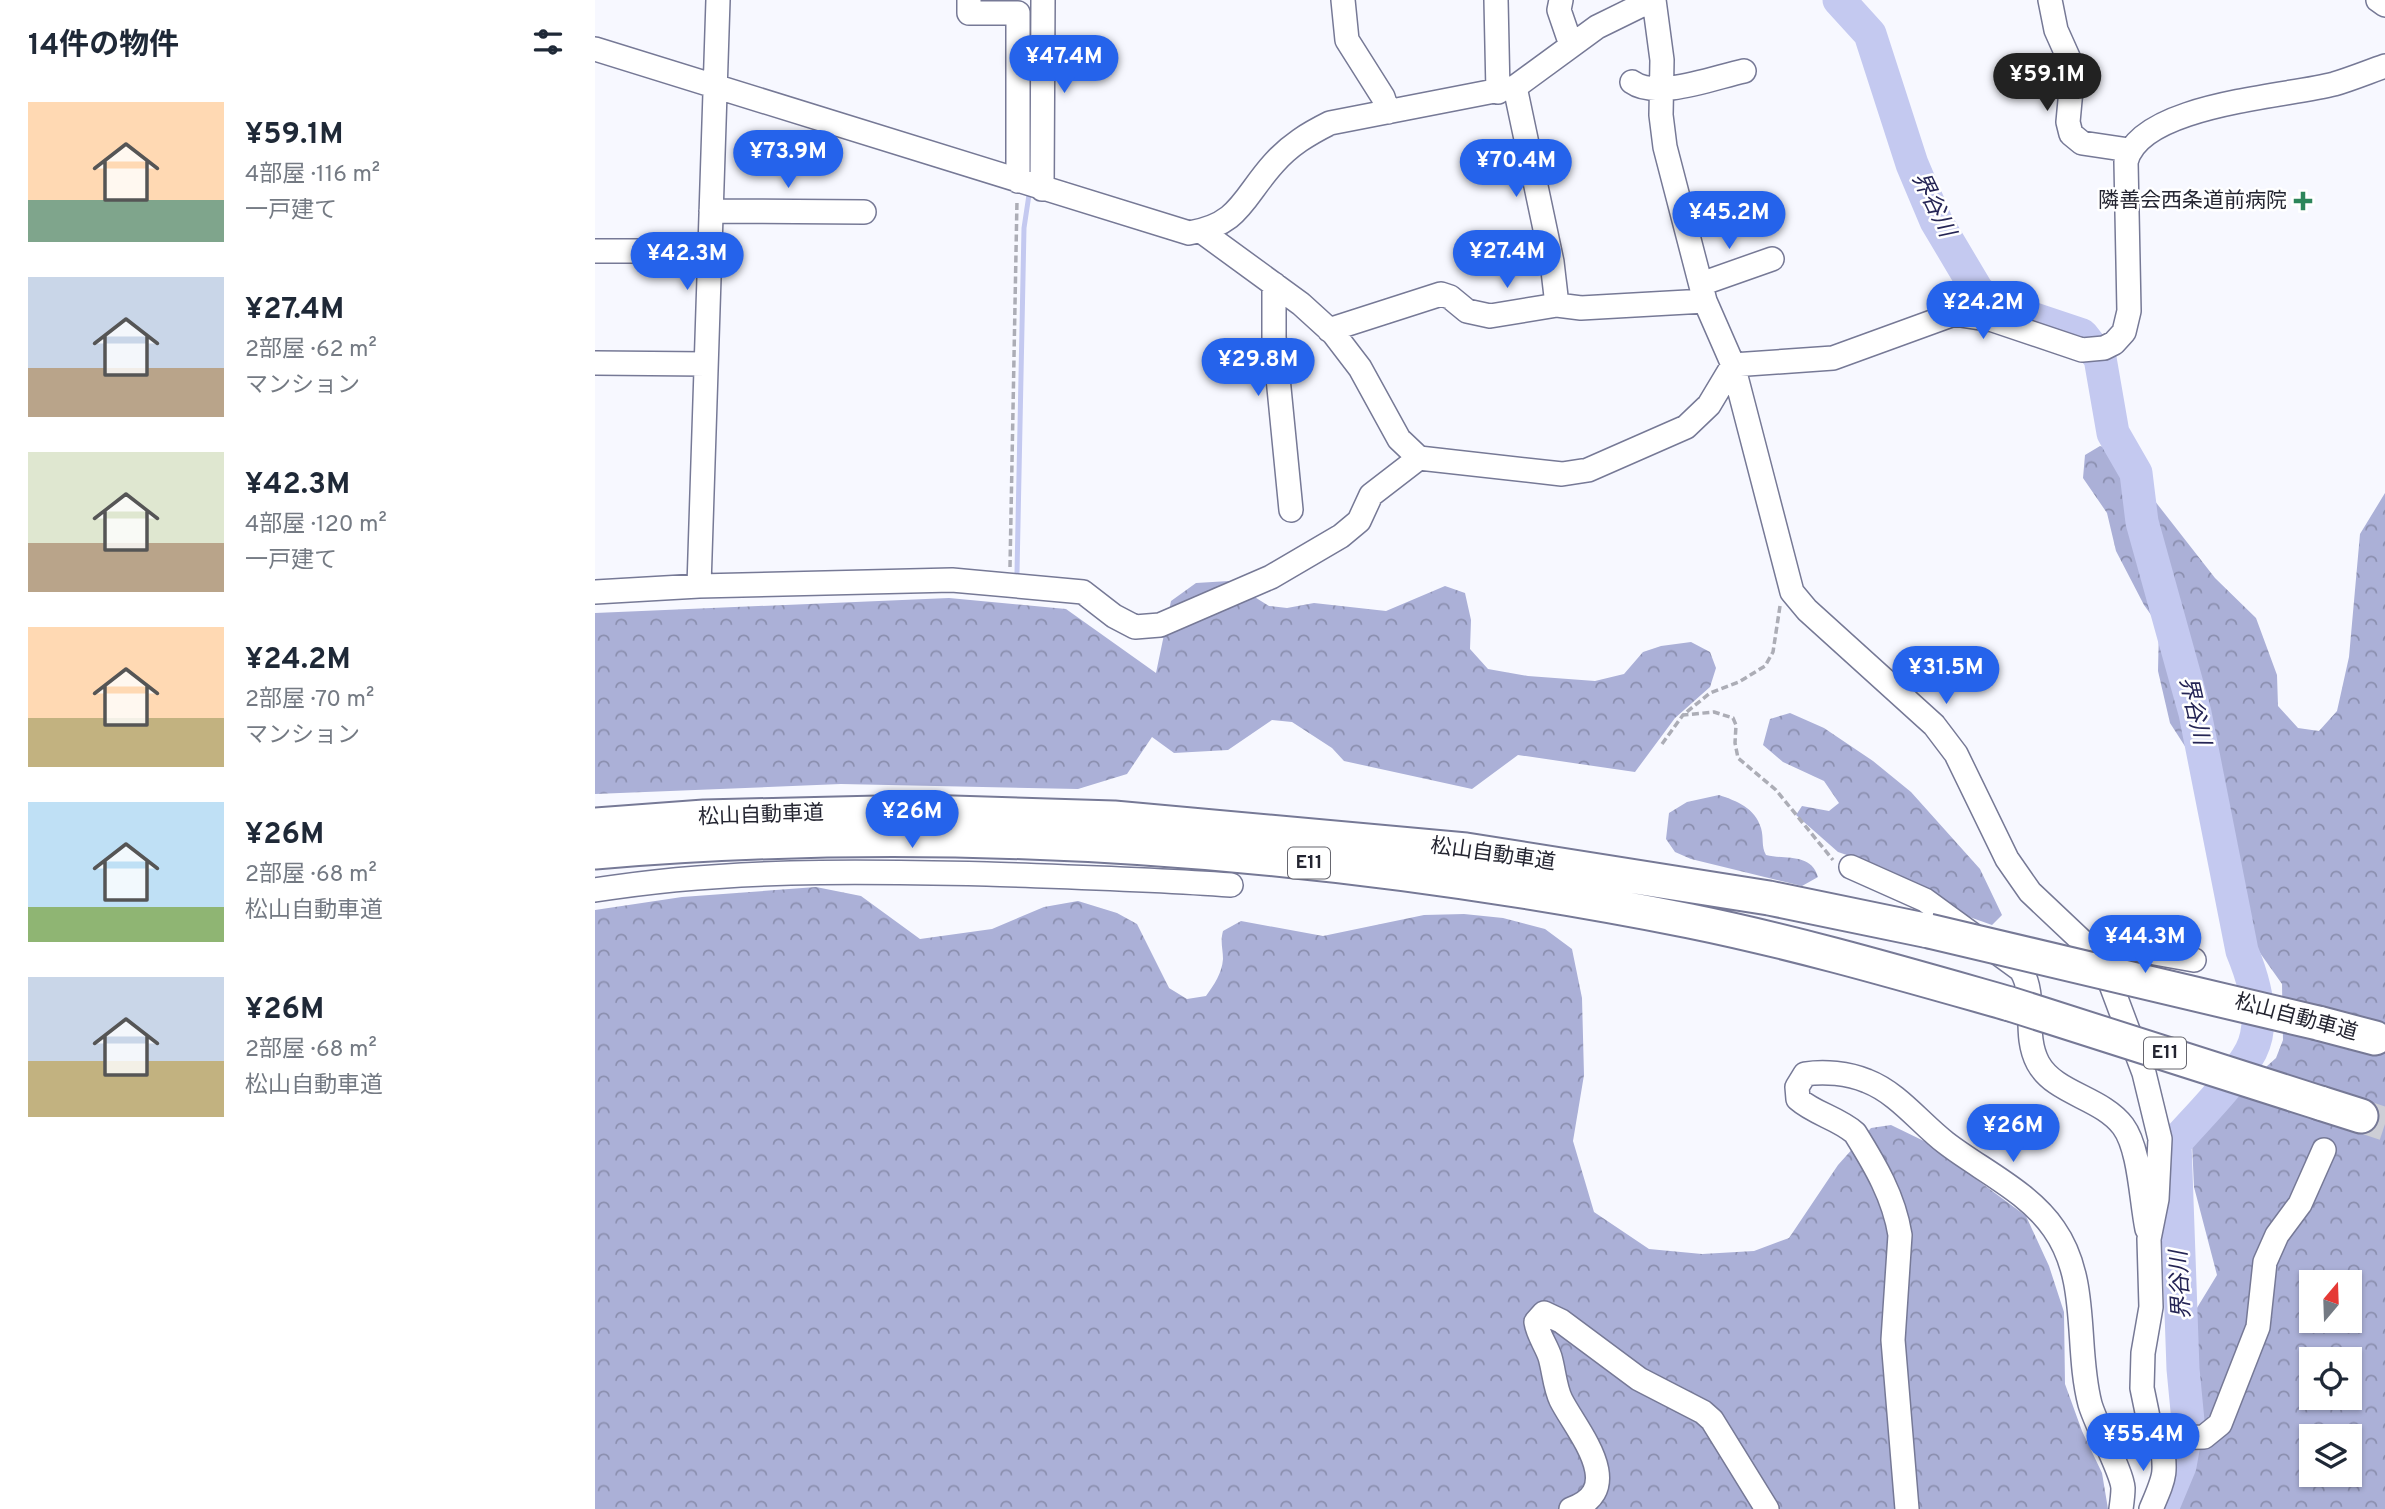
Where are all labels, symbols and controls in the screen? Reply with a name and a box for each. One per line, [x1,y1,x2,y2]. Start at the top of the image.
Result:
icon: filters [529,23,567,61]
text: 14件の物件 [28,28,179,65]
pin: ¥47.4M [1007,36,1121,95]
text: ¥47.4M [1025,43,1103,72]
pin: ¥59.1M [1990,54,2104,113]
text: ¥59.1M [2009,61,2085,90]
text: ¥59.1M [245,117,344,154]
icon: home [84,130,168,214]
pin: ¥73.9M [731,130,845,190]
text: ¥73.9M [749,138,827,167]
pin: ¥70.4M [1459,140,1573,199]
text: ¥70.4M [1476,147,1556,176]
text: 4部屋 · 116 m² [245,161,380,190]
water label: 界谷川 [1904,168,1961,245]
place label: 隣善会西条道前病院 [2098,188,2287,215]
pin: ¥45.2M [1672,191,1786,251]
marker: 隣善会西条道前病院 [2293,191,2313,211]
text: 一戸建て [245,197,337,226]
text: ¥45.2M [1688,199,1770,228]
pin: ¥27.4M [1450,230,1564,290]
pin: ¥42.3M [630,232,744,292]
text: ¥27.4M [1469,238,1545,267]
text: ¥42.3M [647,240,727,269]
pin: ¥24.2M [1926,282,2040,341]
text: ¥24.2M [1942,289,2024,318]
text: ¥27.4M [245,292,344,329]
icon: home [84,305,168,389]
text: 2部屋 · 62 m² [245,336,377,365]
pin: ¥29.8M [1201,338,1315,398]
text: ¥29.8M [1218,346,1298,375]
text: マンション [245,372,360,401]
text: ¥42.3M [245,467,350,504]
icon: home [84,480,168,564]
text: 4部屋 · 120 m² [245,511,387,540]
text: 一戸建て [245,547,337,576]
text: ¥24.2M [245,642,351,679]
pin: ¥31.5M [1889,646,2003,706]
text: ¥31.5M [1908,654,1984,683]
icon: home [84,655,168,739]
water label: 界谷川 [2171,674,2216,751]
text: 2部屋 · 70 m² [245,686,374,715]
text: マンション [245,722,360,751]
pin: ¥26M [871,790,953,850]
text: ¥26M [882,798,942,827]
street label: 松山自動車道 [698,800,824,832]
text: ¥26M [245,817,324,854]
icon: home [84,830,168,914]
street label: 松山自動車道 [1429,833,1557,877]
road number: E11 [1288,848,1330,878]
text: 2部屋 · 68 m² [245,861,377,890]
text: 松山自動車道 [245,897,383,926]
pin: ¥44.3M [2088,916,2202,975]
text: ¥44.3M [2104,923,2186,952]
street label: 松山自動車道 [2232,989,2360,1047]
text: ¥26M [245,992,324,1029]
icon: home [84,1005,168,1089]
text: 2部屋 · 68 m² [245,1036,377,1065]
road number: E11 [2144,1037,2186,1068]
text: 松山自動車道 [245,1072,383,1101]
pin: ¥26M [1972,1104,2054,1164]
text: ¥26M [1983,1112,2043,1141]
water label: 界谷川 [2166,1247,2198,1320]
north arrow [2299,1270,2363,1334]
map controls [2299,1270,2362,1487]
button: locate [2299,1347,2362,1410]
pin: ¥55.4M [2086,1414,2200,1473]
text: ¥55.4M [2102,1421,2184,1450]
button: layers [2299,1424,2362,1487]

